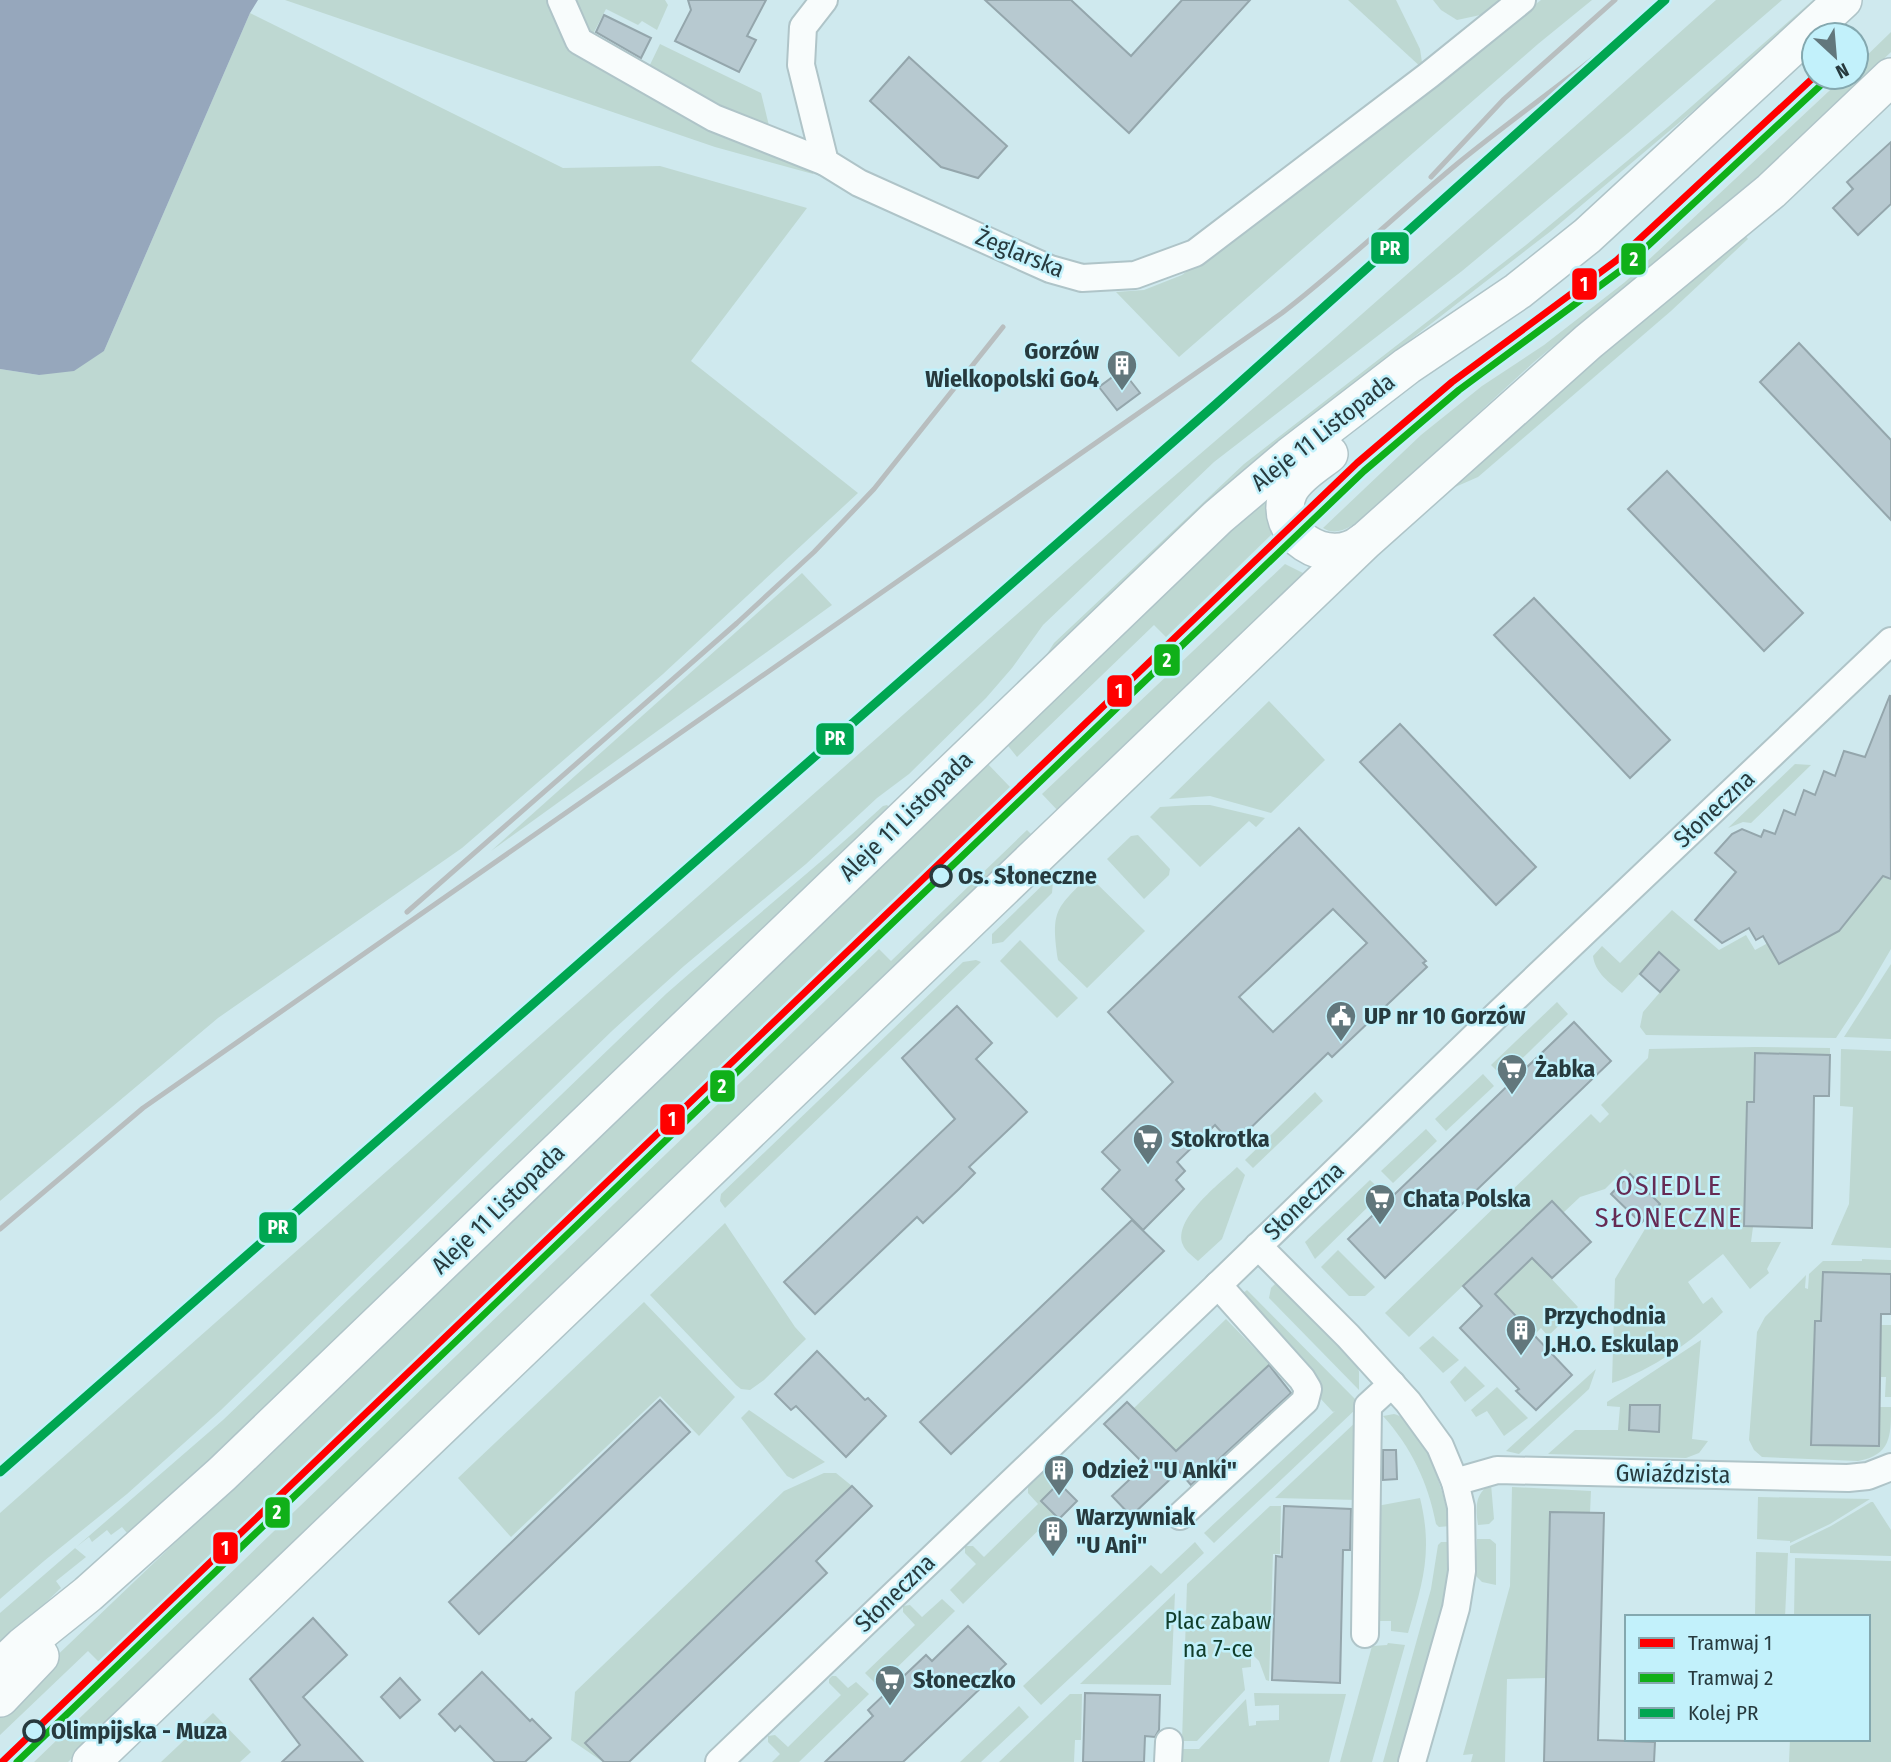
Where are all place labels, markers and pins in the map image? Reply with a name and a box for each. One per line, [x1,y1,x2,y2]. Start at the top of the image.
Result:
place label: Gorzów Wielkopolski Go4 [925,337,1100,393]
building icon: Gorzów Wielkopolski Go4 [1105,348,1139,392]
place label: Os. Słoneczne [958,862,1097,890]
marker: Os. Słoneczne [930,865,952,887]
public building icon: UP nr 10 Gorzów [1324,999,1358,1043]
place label: UP nr 10 Gorzów [1364,1002,1526,1030]
supermarket icon: Żabka [1495,1052,1529,1096]
place label: Żabka [1535,1054,1595,1083]
supermarket icon: Stokrotka [1131,1122,1165,1166]
place label: Stokrotka [1171,1125,1270,1153]
supermarket icon: Chata Polska [1363,1182,1397,1226]
place label: Chata Polska [1403,1185,1531,1213]
place label: Przychodnia J.H.O. Eskulap [1543,1302,1679,1358]
building icon: Przychodnia J.H.O. Eskulap [1504,1313,1538,1357]
building icon: Odzież "U Anki" [1042,1453,1076,1497]
place label: Odzież "U Anki" [1082,1456,1237,1484]
place label: Warzywniak "U Ani" [1076,1503,1196,1559]
building icon: Warzywniak "U Ani" [1036,1514,1070,1558]
supermarket icon: Słoneczko [873,1663,907,1707]
place label: Słoneczko [913,1666,1016,1694]
place label: Olimpijska - Muza [51,1717,227,1745]
marker: Olimpijska - Muza [23,1720,45,1742]

